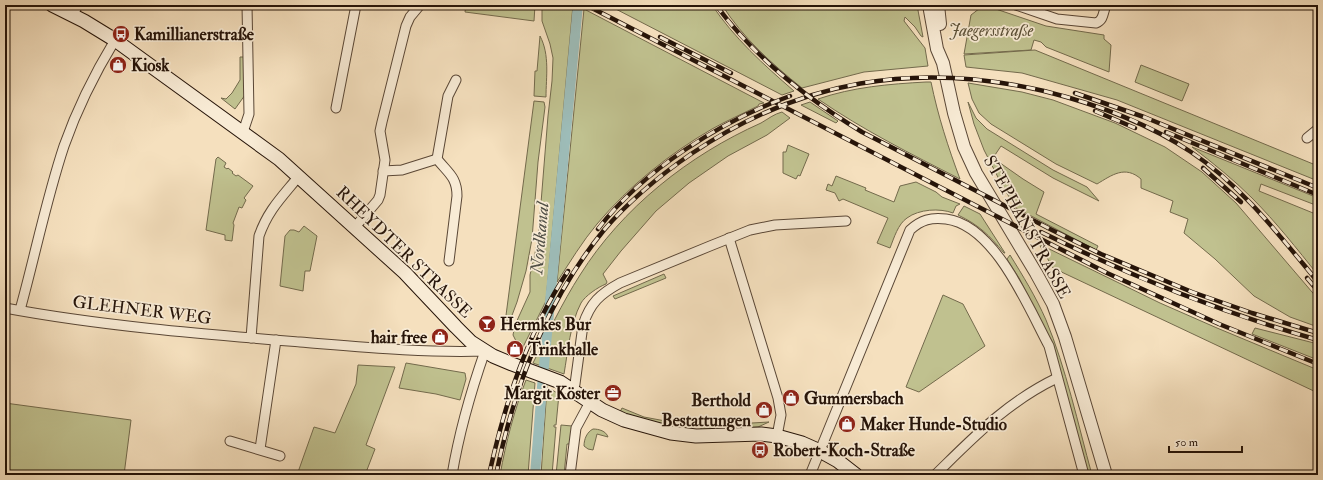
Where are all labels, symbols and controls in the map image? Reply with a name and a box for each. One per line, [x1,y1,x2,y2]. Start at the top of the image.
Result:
park label: Jaegersstraße [949,20,1034,41]
bus stop icon: Kamillianerstraße [111,24,131,44]
place label: Kamillianerstraße [134,24,255,45]
shop icon: Kiosk [108,55,128,75]
place label: Kiosk [131,55,170,76]
street label: STEPHANSTRASSE [979,152,1075,302]
street label: RHEYDTER STRASSE [332,182,476,322]
water label: Nordkanal [525,199,555,276]
street label: GLEHNER WEG [71,291,213,329]
bar icon: Hermkes Bur [477,314,497,334]
place label: Hermkes Bur [500,314,592,335]
place label: hair free [371,327,428,348]
shop icon: hair free [430,327,450,347]
shop icon: Trinkhalle [505,339,525,359]
place label: Trinkhalle [527,339,599,360]
place label: Margit Köster [503,383,601,405]
office icon: Margit Köster [603,383,623,403]
shop icon: Gummersbach [781,388,801,408]
place label: Gummersbach [804,388,904,409]
place label: Berthold Bestattungen [662,390,752,432]
shop icon: Berthold Bestattungen [754,400,774,420]
shop icon: Maker Hunde-Studio [837,414,857,434]
place label: Maker Hunde-Studio [859,414,1007,435]
scale bar [1169,428,1242,454]
text: 50 m [1175,435,1199,450]
bus stop icon: Robert-Koch-Straße [750,440,770,460]
place label: Robert-Koch-Straße [773,440,916,461]

